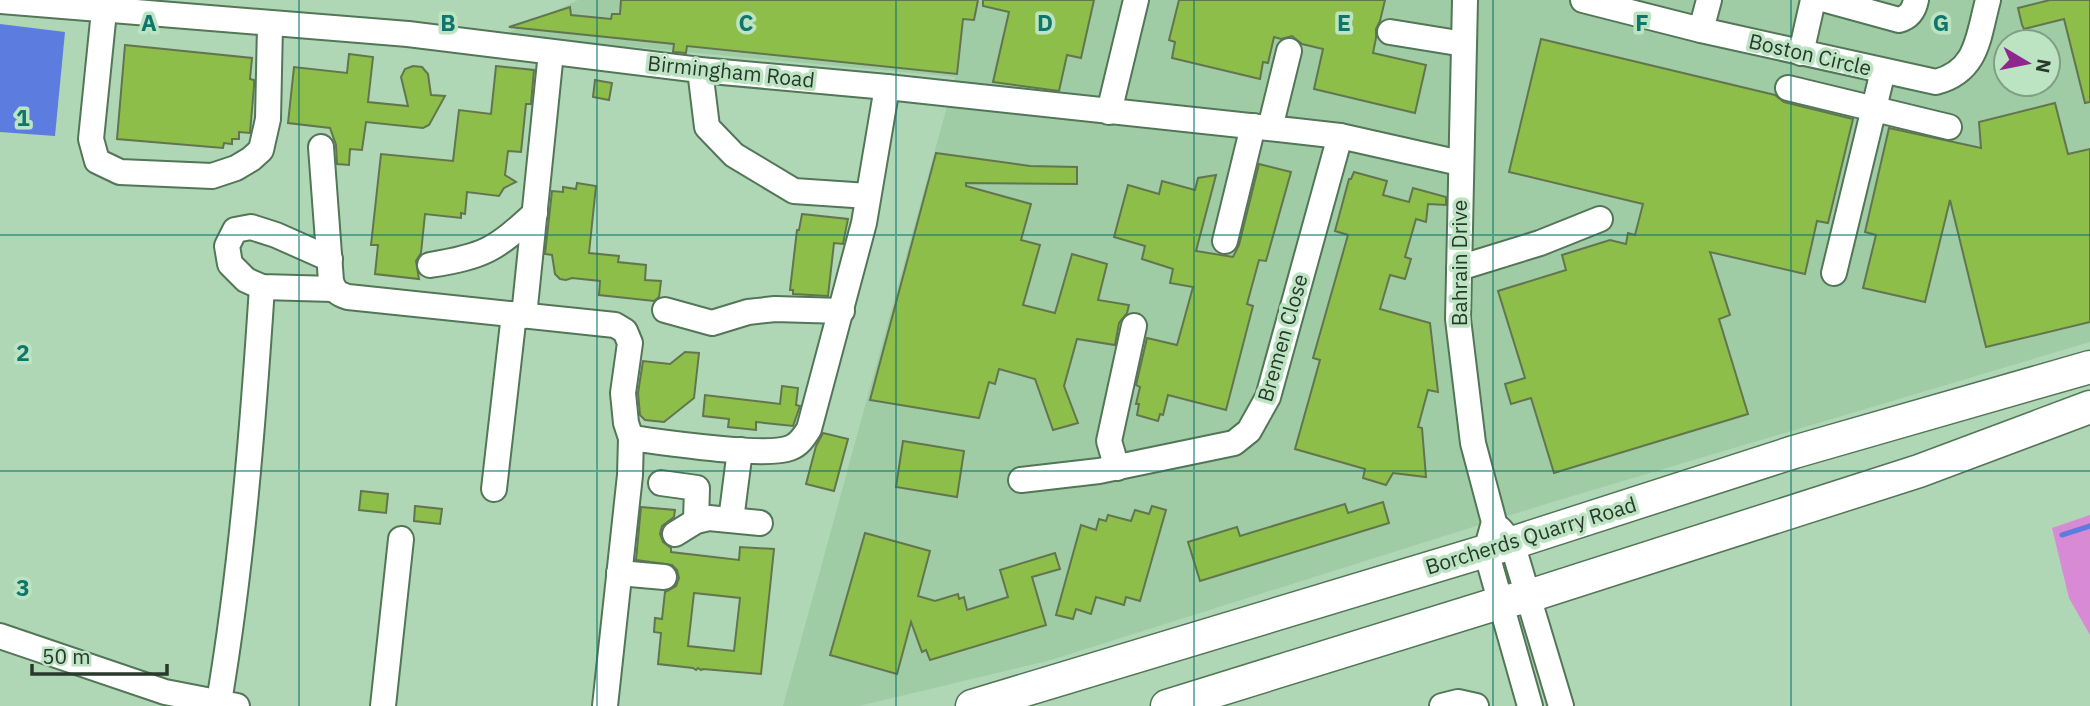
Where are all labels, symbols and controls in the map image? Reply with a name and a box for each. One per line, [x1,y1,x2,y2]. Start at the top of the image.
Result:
text: A [141,7,157,37]
text: B [440,7,456,37]
text: C [739,7,754,37]
text: D [1037,7,1053,37]
text: E [1337,7,1351,37]
text: F [1635,7,1649,37]
text: G [1933,7,1949,37]
street label: Boston Circle [1746,26,1874,82]
north arrow [1992,28,2062,98]
street label: Birmingham Road [646,48,816,94]
text: N [2031,57,2057,75]
text: 1 [16,102,30,132]
street label: Bahrain Drive [1445,200,1473,326]
street label: Bremen Close [1250,270,1314,405]
text: 2 [16,337,30,367]
street label: Borcherds Quarry Road [1422,490,1640,581]
text: 3 [16,572,30,602]
scale bar [32,632,166,676]
text: 50 m [42,642,91,670]

